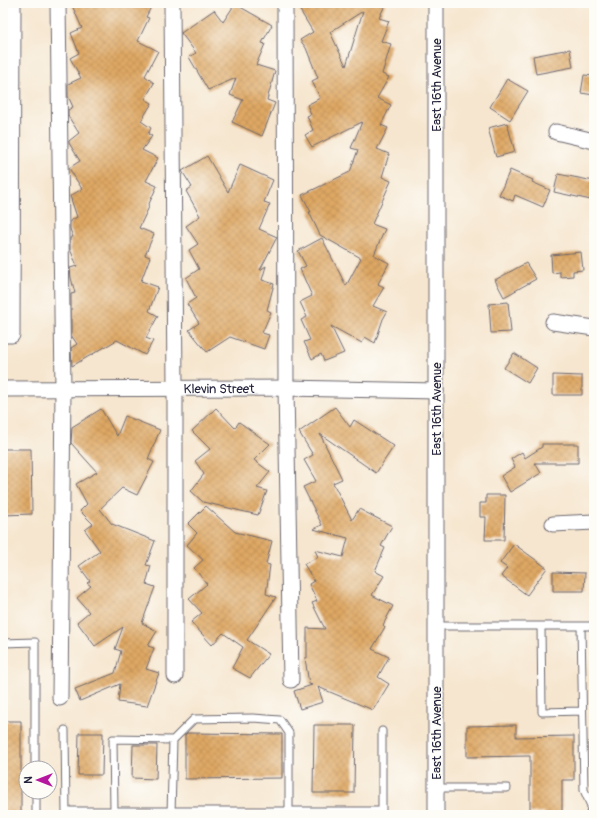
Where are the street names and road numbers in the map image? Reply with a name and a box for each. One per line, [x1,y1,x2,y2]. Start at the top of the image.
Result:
street label: East 16th Avenue [429,38,445,132]
street label: East 16th Avenue [429,362,445,456]
street label: Klevin Street [184,381,255,397]
street label: East 16th Avenue [429,686,445,780]

